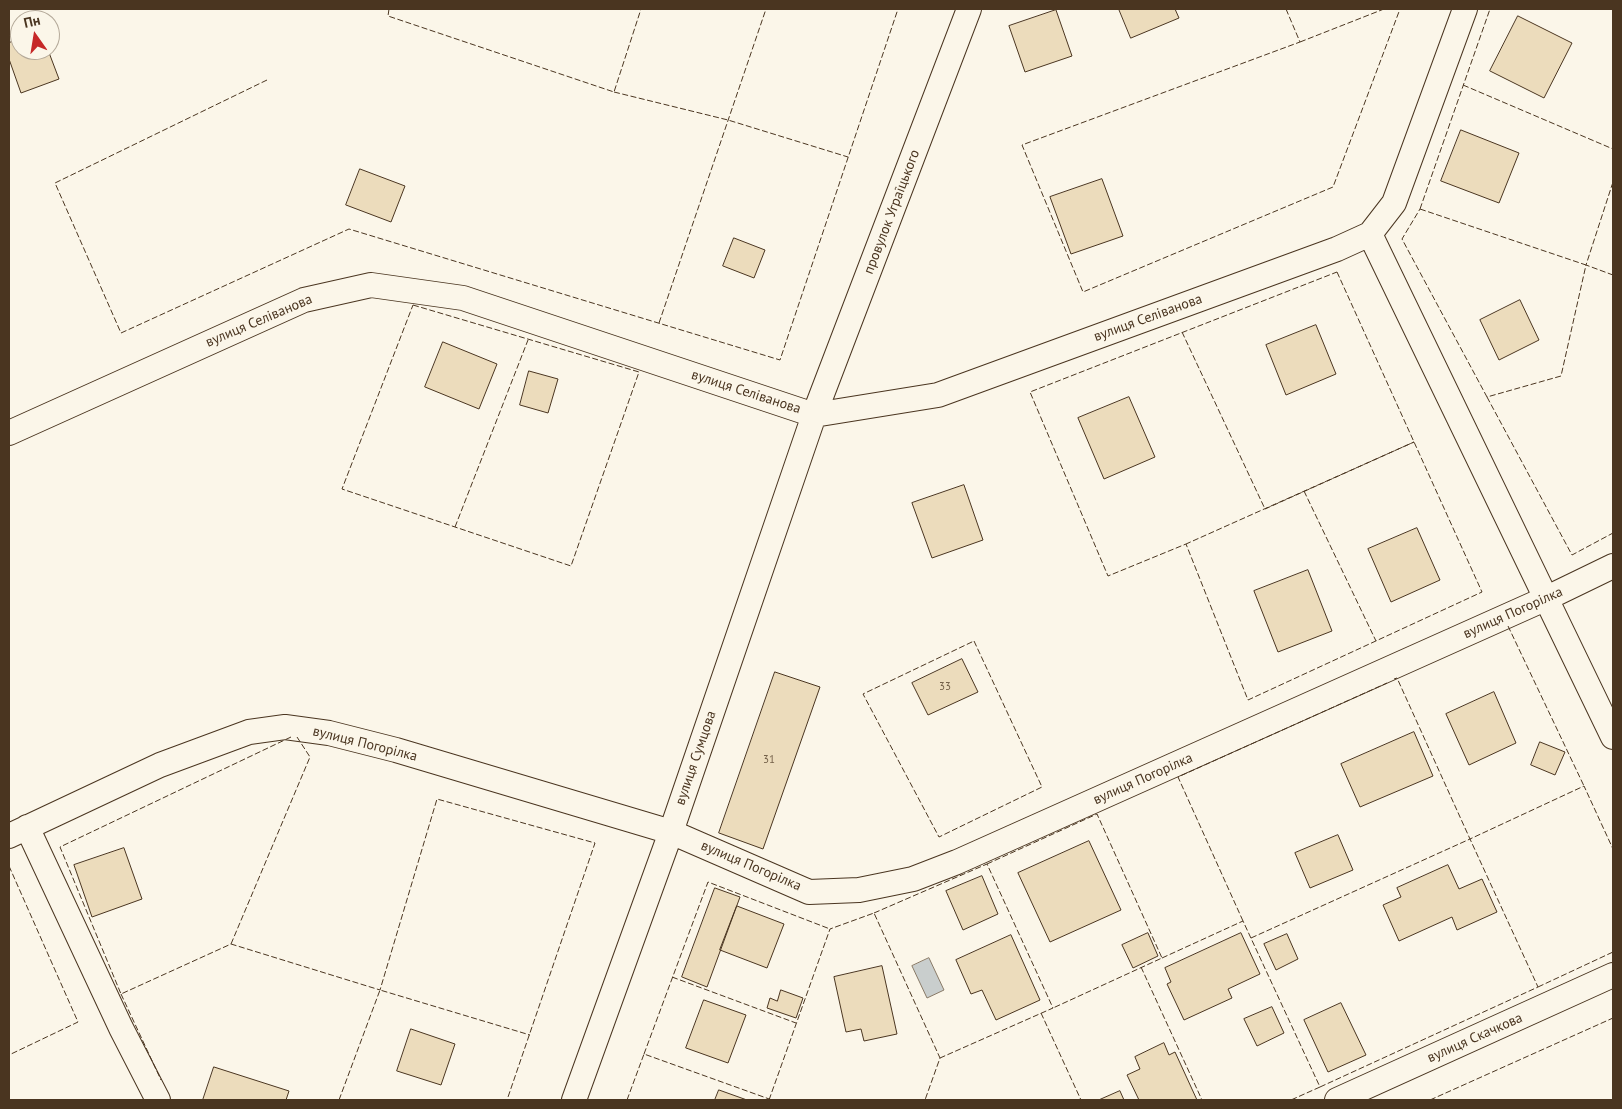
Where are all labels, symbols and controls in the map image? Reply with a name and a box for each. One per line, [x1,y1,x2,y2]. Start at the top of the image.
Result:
north arrow [10,10,60,60]
text: Пн [22,11,42,32]
street label: провулок Уграїцького [860,147,924,277]
street label: вулиця Селіванова [203,291,315,351]
street label: вулиця Селіванова [1092,291,1204,345]
street label: вулиця Селіванова [689,366,803,418]
street label: вулиця Погорілка [1461,584,1565,642]
house number: 33 [939,680,951,694]
street label: вулиця Сумцова [672,709,720,807]
street label: вулиця Погорілка [311,723,419,765]
street label: вулиця Погорілка [1091,750,1195,808]
house number: 31 [763,753,775,767]
street label: вулиця Погорілка [698,837,804,895]
street label: вулиця Скачкова [1425,1009,1525,1067]

